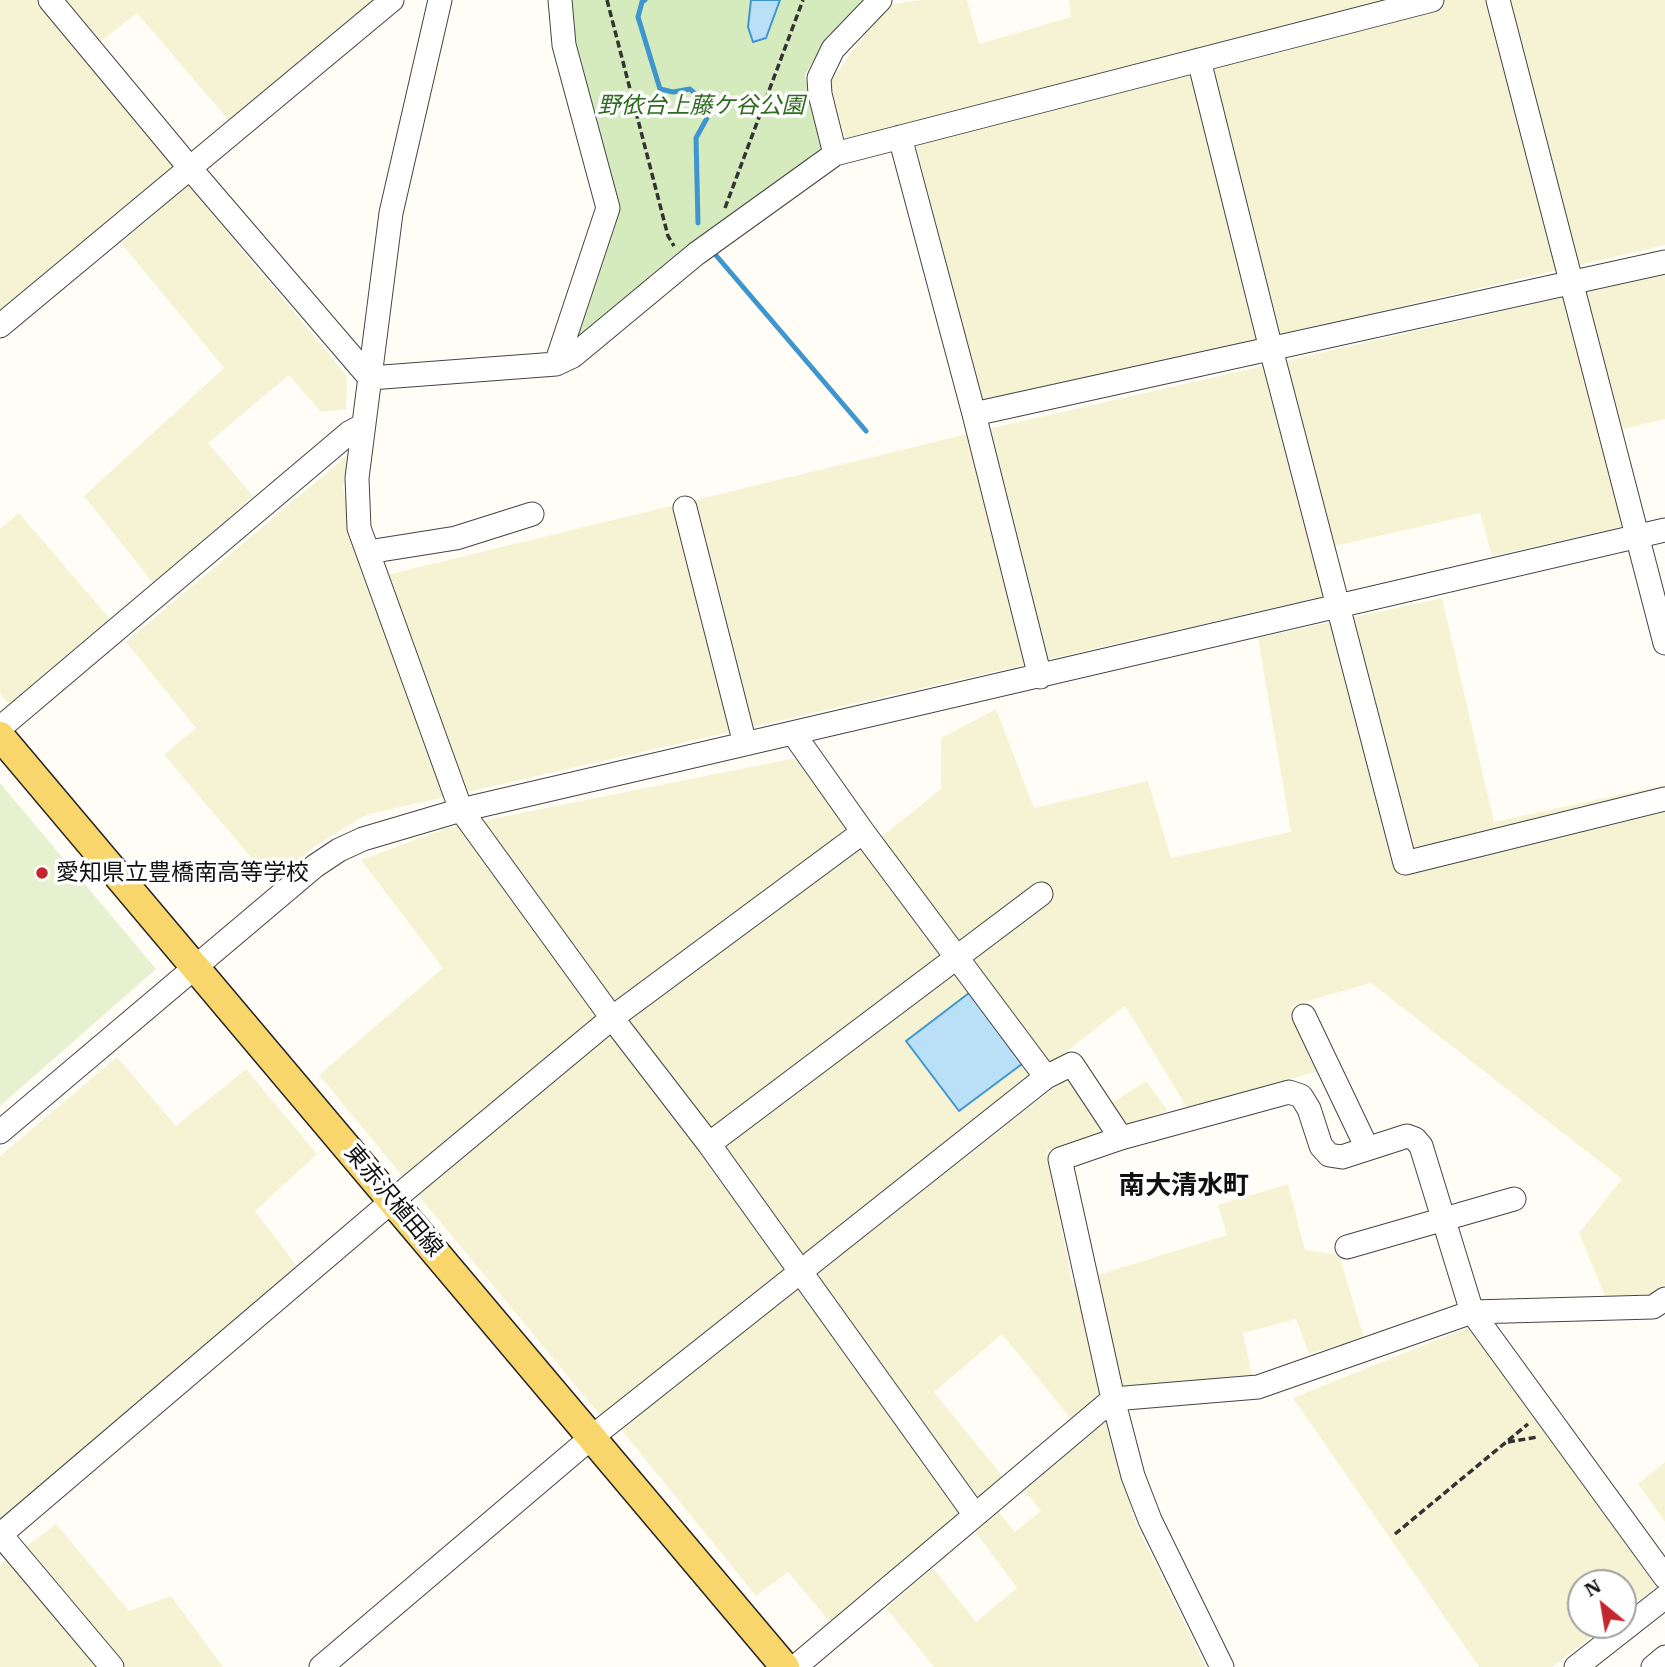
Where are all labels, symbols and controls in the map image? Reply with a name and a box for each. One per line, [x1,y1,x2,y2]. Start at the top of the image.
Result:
park label: 野依台上藤ケ谷公園 [598,92,804,120]
place label: 愛知県立豊橋南高等学校 [56,859,309,887]
marker: 愛知県立豊橋南高等学校 [34,865,50,881]
street label: 東赤沢植田線 [338,1139,448,1263]
district label: 南大清水町 [1119,1170,1249,1202]
north arrow [1567,1569,1637,1639]
text: N [1580,1573,1605,1602]

